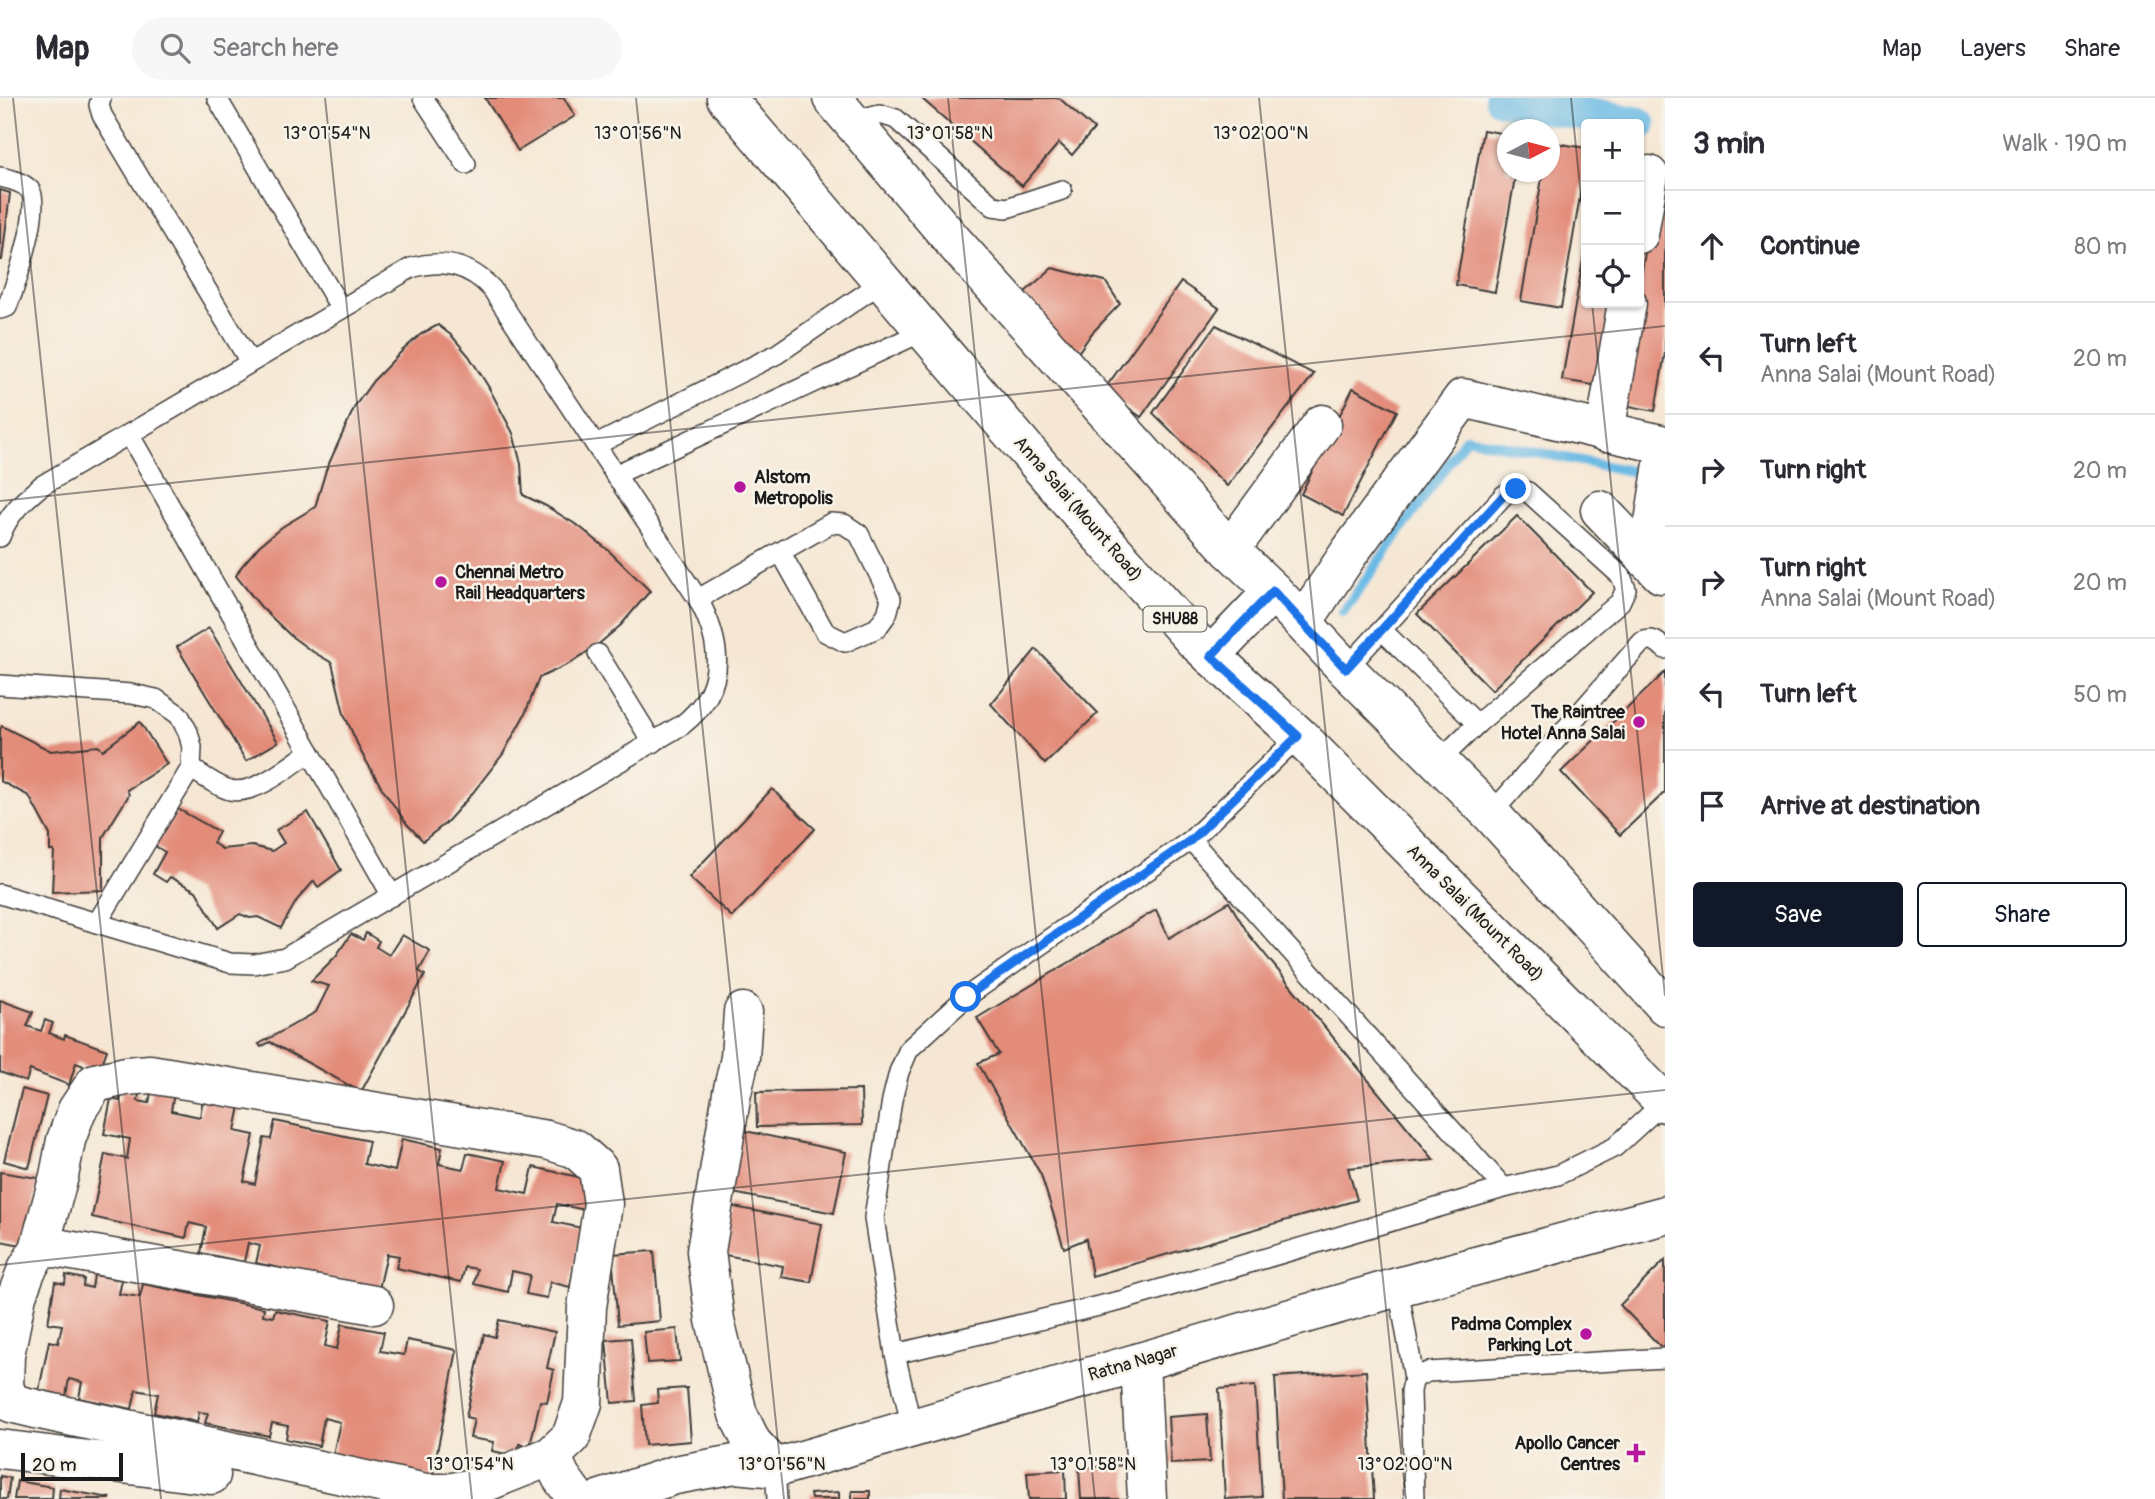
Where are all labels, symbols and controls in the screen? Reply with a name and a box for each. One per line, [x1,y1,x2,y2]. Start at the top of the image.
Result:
search box [132,17,622,80]
text: Map [35,28,90,69]
icon: search [156,29,194,67]
text: Search here [212,32,339,64]
text: Map [1882,34,1922,63]
text: Layers [1960,34,2026,63]
text: Share [2064,34,2120,63]
north arrow [1497,119,1560,182]
map controls [1581,119,1644,308]
button: + [1581,119,1644,182]
text: 13°01'54"N [283,122,371,145]
text: 13°01'56"N [594,122,682,145]
text: 13°01'58"N [907,122,993,145]
text: 13°02'00"N [1214,122,1308,145]
text: 3 min [1693,125,1765,162]
text: Walk · 190 m [2002,129,2127,158]
button: − [1581,182,1644,245]
icon: ahead [1693,227,1731,265]
text: Continue [1760,230,1860,262]
text: 80 m [2074,232,2127,261]
button: locate [1581,245,1644,308]
text: Turn left [1760,328,1856,360]
icon: left [1693,339,1731,377]
text: 20 m [2073,344,2127,373]
text: Anna Salai (Mount Road) [1760,360,1997,389]
street label: Anna Salai (Mount Road) [1009,432,1147,586]
icon: right [1693,451,1731,489]
text: Turn right [1760,454,1866,486]
text: 20 m [2073,456,2127,485]
place label: Alstom Metropolis [754,466,834,510]
route end [1500,473,1531,504]
marker: Alstom Metropolis [732,479,748,495]
text: Turn right [1760,552,1866,584]
place label: Chennai Metro Rail Headquarters [455,561,586,605]
icon: right [1693,563,1731,601]
text: 20 m [2073,568,2127,597]
marker: Chennai Metro Rail Headquarters [433,574,449,590]
text: Anna Salai (Mount Road) [1760,584,1997,613]
road number: SHU88 [1144,606,1206,632]
icon: left [1693,675,1731,713]
text: Turn left [1760,678,1856,710]
text: 50 m [2073,680,2127,709]
place label: The Raintree Hotel Anna Salai [1501,701,1626,745]
marker: The Raintree Hotel Anna Salai [1631,714,1647,730]
icon: arrive [1693,787,1731,825]
text: Arrive at destination [1760,790,1980,822]
street label: Anna Salai (Mount Road) [1401,839,1549,987]
button: Save [1693,882,1903,947]
button: Share [1917,882,2127,947]
route start [950,981,981,1012]
place label: Padma Complex Parking Lot [1450,1313,1573,1357]
marker: Padma Complex Parking Lot [1578,1326,1594,1342]
street label: Ratna Nagar [1085,1339,1181,1387]
place label: Apollo Cancer Centres [1514,1432,1621,1476]
marker: Apollo Cancer Centres [1626,1443,1646,1463]
scale bar [21,1450,122,1482]
text: 20 m [32,1453,77,1477]
text: 13°01'54"N [426,1453,514,1476]
text: 13°01'56"N [738,1453,826,1476]
text: 13°01'58"N [1050,1453,1136,1476]
text: 13°02'00"N [1358,1453,1452,1476]

